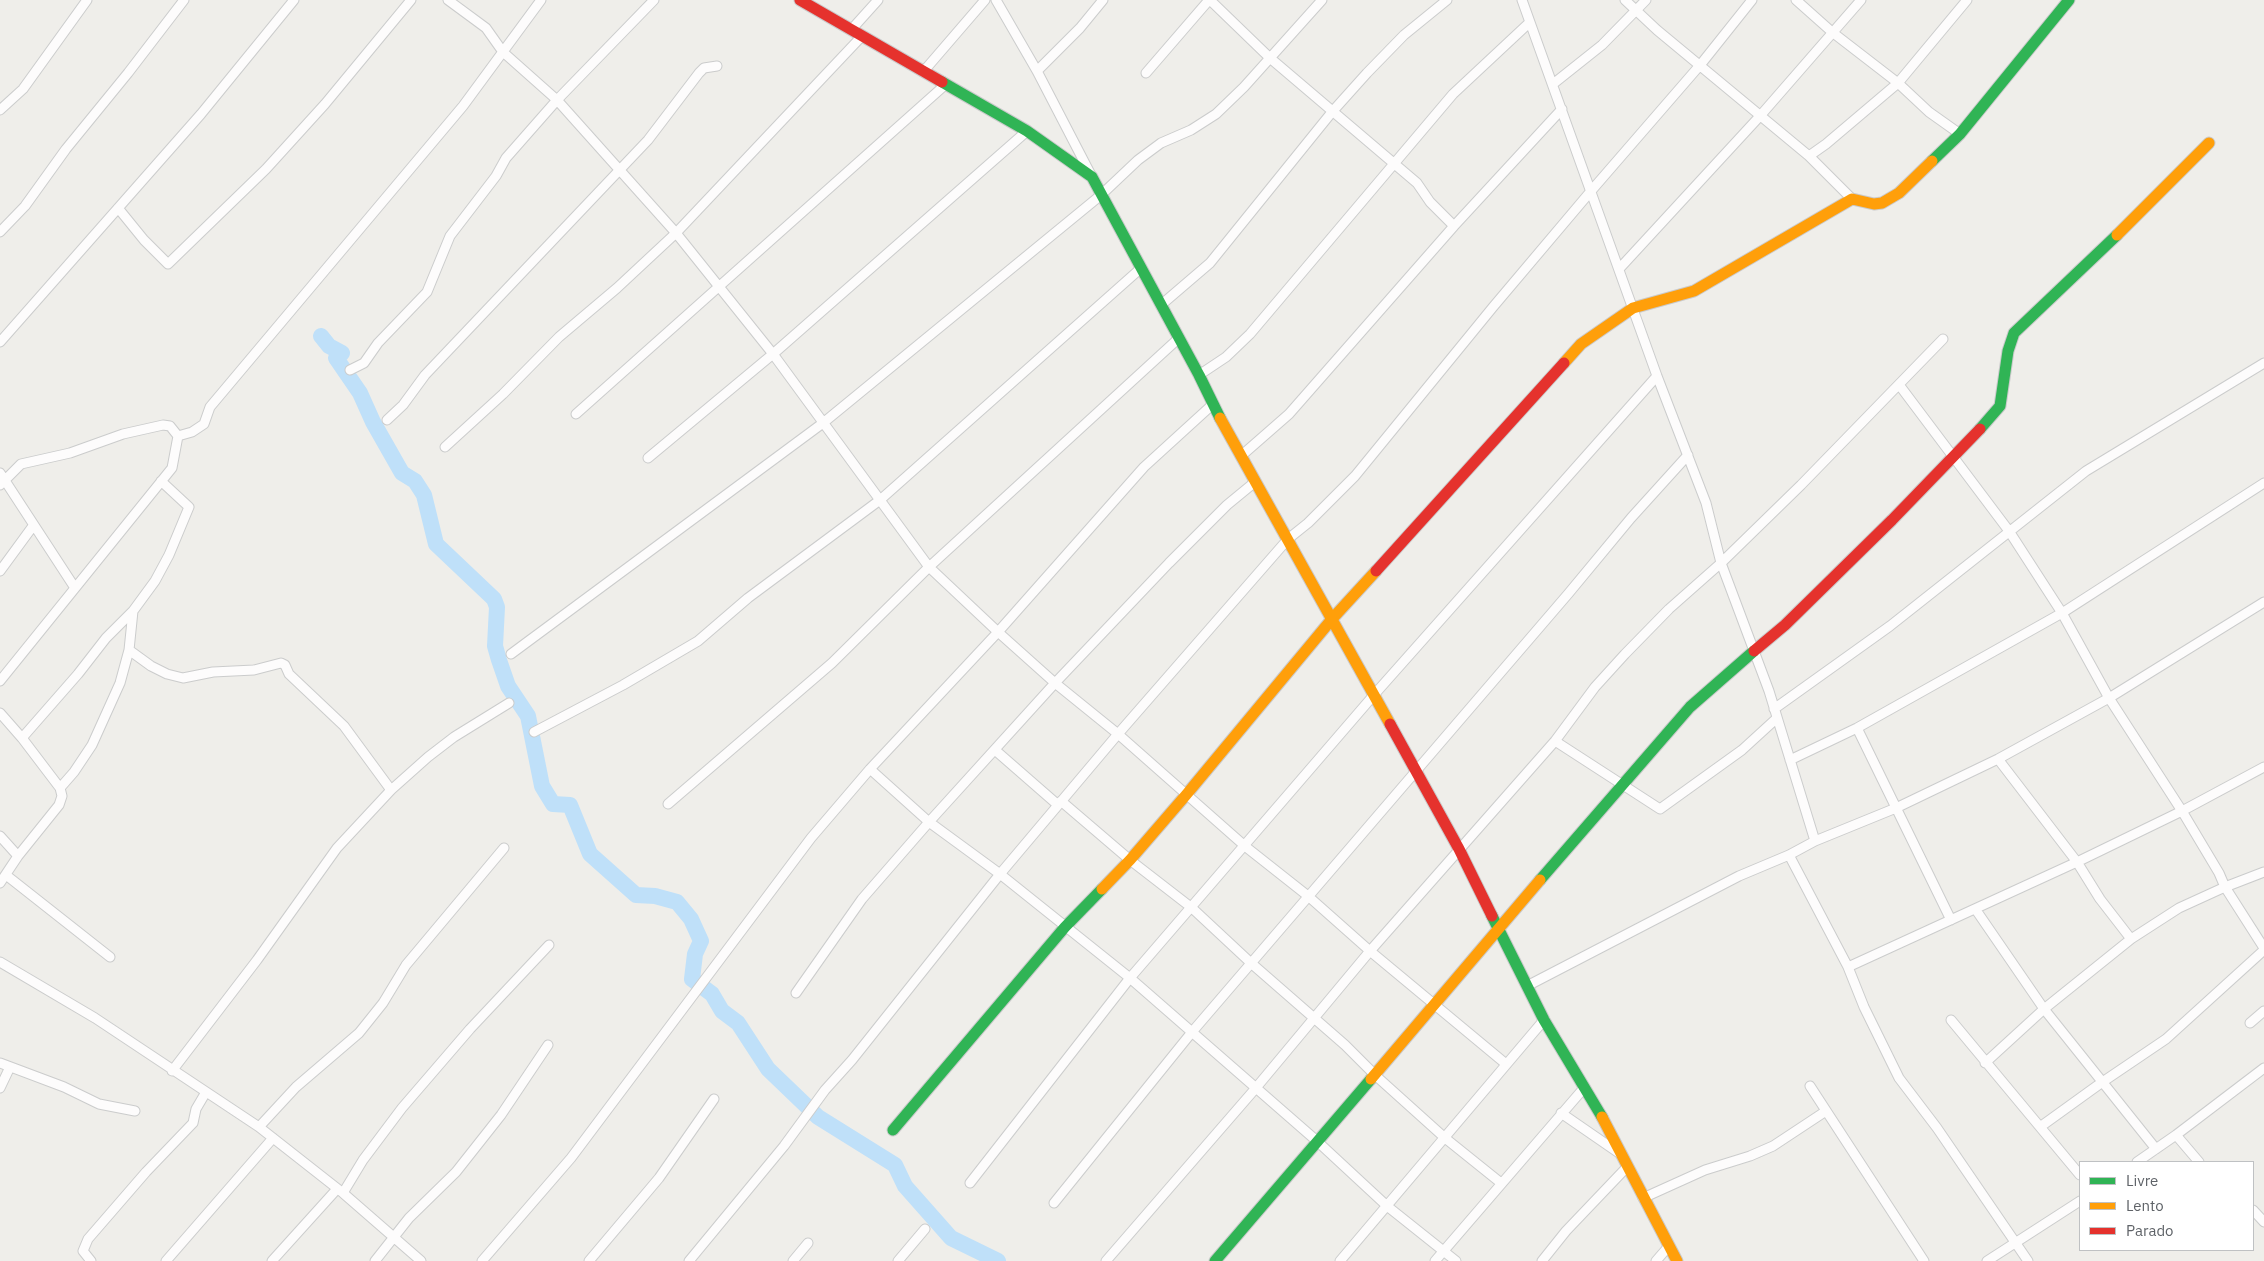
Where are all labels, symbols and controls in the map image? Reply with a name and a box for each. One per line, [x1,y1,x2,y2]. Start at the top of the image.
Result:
legend [2079,1161,2254,1251]
text: Livre [2126,1171,2158,1190]
text: Lento [2126,1196,2164,1215]
text: Parado [2126,1221,2174,1240]

